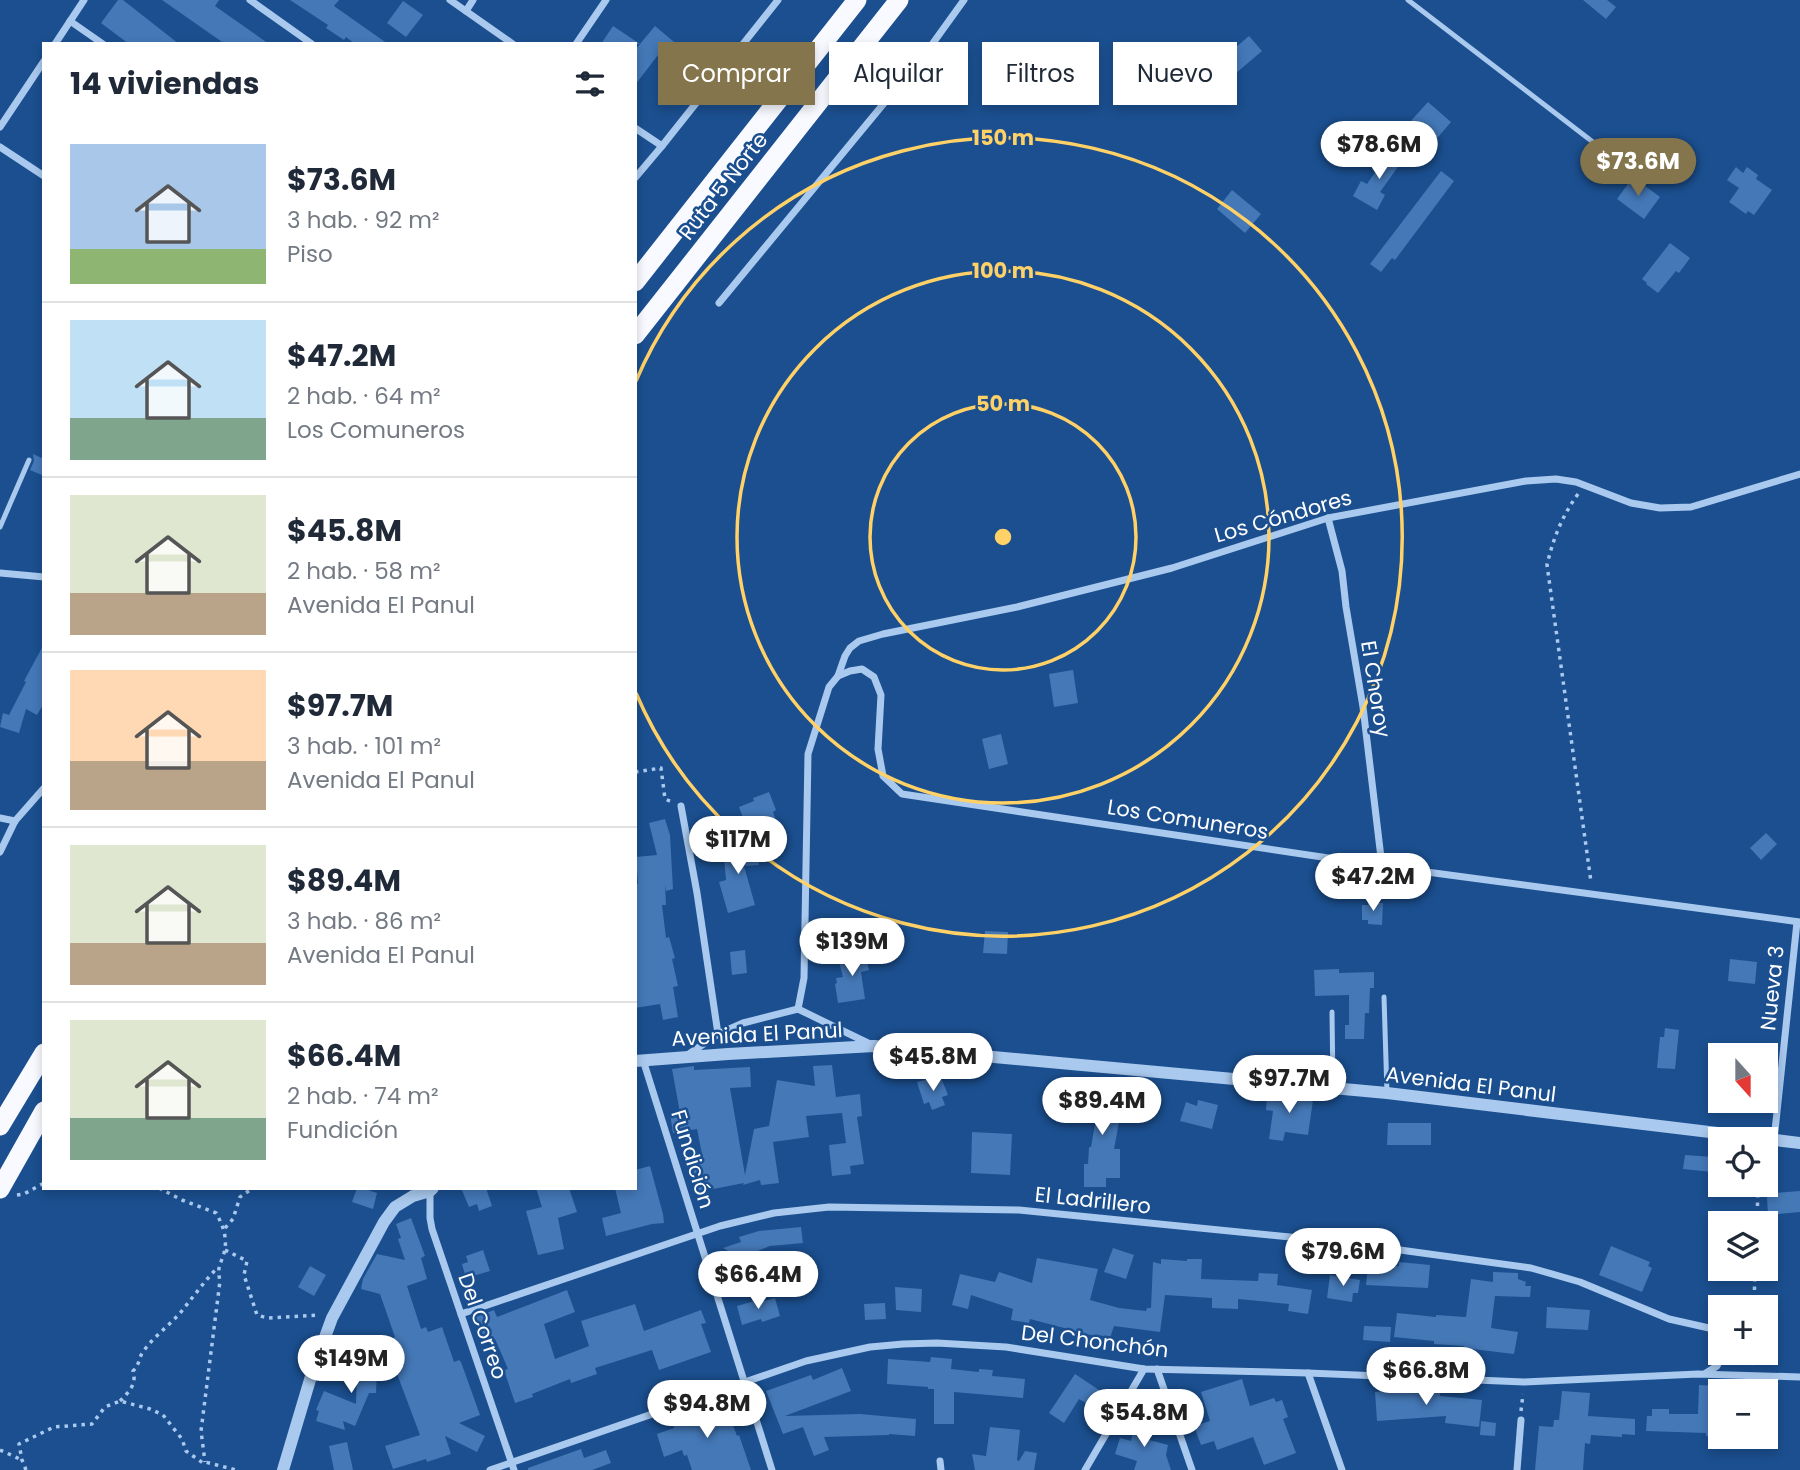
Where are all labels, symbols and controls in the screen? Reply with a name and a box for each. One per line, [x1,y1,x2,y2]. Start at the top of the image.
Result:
chip: Comprar [658,42,815,105]
chip: Alquilar [829,42,968,105]
chip: Filtros [982,42,1099,105]
chip: Nuevo [1113,42,1237,105]
text: 14 viviendas [70,62,259,105]
icon: filters [571,65,609,103]
pin: $78.6M [1322,122,1436,181]
text: 150 m [972,123,1034,152]
street label: Ruta 5 Norte [672,126,774,246]
text: $78.6M [1337,128,1421,160]
pin: $73.6M [1581,138,1695,198]
text: $73.6M [1596,145,1680,177]
text: $73.6M [287,158,396,201]
icon: home [126,172,210,256]
text: 3 hab. · 92 m² [287,204,440,236]
text: Piso [287,238,333,270]
text: 100 m [972,256,1034,285]
text: $47.2M [287,334,396,377]
icon: home [126,348,210,432]
text: 2 hab. · 64 m² [287,380,441,412]
text: 50 m [976,389,1030,418]
text: Los Comuneros [287,414,465,446]
street label: Los Cóndores [1211,483,1355,549]
text: $45.8M [287,509,402,552]
icon: home [126,523,210,607]
centre of rings [991,525,1015,549]
text: 2 hab. · 58 m² [287,555,441,587]
text: Avenida El Panul [287,589,475,621]
street label: El Choroy [1354,638,1398,740]
text: $97.7M [287,684,393,727]
icon: home [126,698,210,782]
text: 3 hab. · 101 m² [287,730,441,762]
text: Avenida El Panul [287,764,475,796]
street label: Los Comuneros [1105,792,1271,846]
pin: $117M [689,816,787,876]
text: $117M [705,823,771,855]
pin: $47.2M [1316,853,1430,913]
text: $89.4M [287,859,401,902]
text: $47.2M [1331,860,1415,892]
icon: home [126,873,210,957]
text: 3 hab. · 86 m² [287,905,441,937]
pin: $139M [803,918,901,978]
text: $139M [816,925,888,957]
text: Avenida El Panul [287,939,475,971]
street label: Nueva 3 [1753,944,1791,1032]
street label: Avenida El Panul [671,1015,843,1053]
text: $66.4M [287,1034,401,1077]
pin: $45.8M [876,1034,990,1093]
text: $45.8M [889,1040,977,1072]
north arrow [1708,1043,1778,1113]
map controls [1708,1043,1778,1449]
icon: home [126,1048,210,1132]
pin: $97.7M [1232,1056,1346,1115]
street label: Avenida El Panul [1384,1059,1558,1109]
text: $97.7M [1248,1062,1330,1094]
pin: $89.4M [1045,1078,1159,1137]
text: 2 hab. · 74 m² [287,1080,439,1112]
text: $89.4M [1058,1084,1146,1116]
street label: Fundición [664,1106,722,1212]
text: Fundición [287,1114,398,1146]
button: locate [1708,1127,1778,1197]
street label: El Ladrillero [1033,1179,1153,1221]
button: layers [1708,1211,1778,1281]
pin: $79.6M [1286,1228,1400,1288]
text: $79.6M [1301,1235,1385,1267]
pin: $66.4M [701,1252,815,1311]
text: $66.4M [714,1258,802,1290]
street label: Del Correo [451,1269,515,1383]
button: + [1708,1295,1778,1365]
street label: Del Chonchón [1020,1318,1170,1364]
pin: $149M [302,1336,400,1395]
text: $149M [314,1342,388,1374]
pin: $66.8M [1369,1348,1483,1407]
text: $66.8M [1383,1354,1469,1386]
button: − [1708,1379,1778,1449]
pin: $94.8M [650,1380,764,1440]
text: $94.8M [663,1387,751,1419]
pin: $54.8M [1087,1390,1201,1449]
text: $54.8M [1100,1396,1188,1428]

